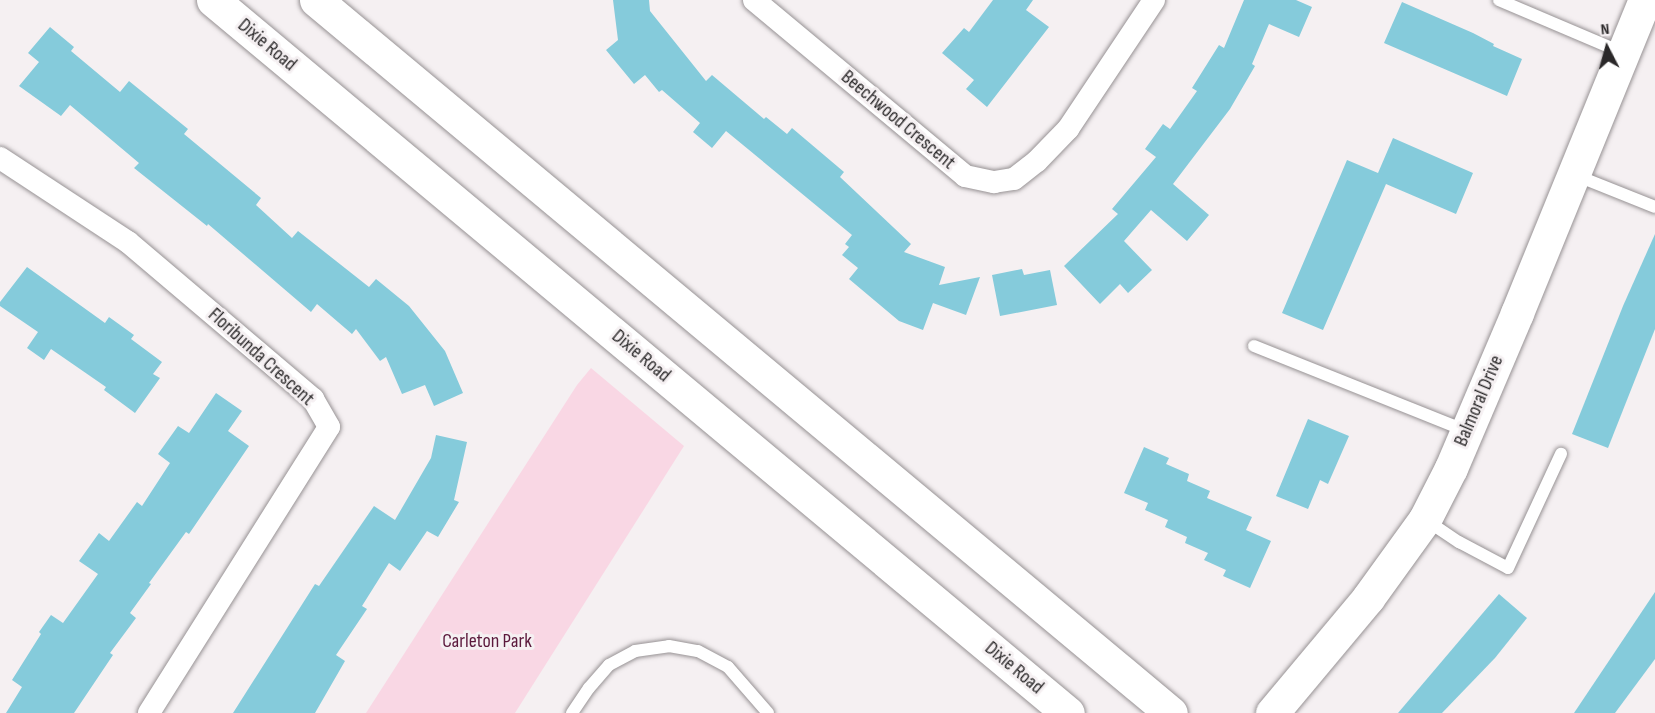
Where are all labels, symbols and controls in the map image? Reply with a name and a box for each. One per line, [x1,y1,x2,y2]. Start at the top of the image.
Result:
street label: Dixie Road [233,14,301,76]
north arrow [1577,18,1637,78]
text: N [1600,20,1610,39]
street label: Beechwood Crescent [836,65,960,175]
street label: Floribunda Crescent [203,303,319,411]
street label: Dixie Road [607,325,675,387]
street label: Balmoral Drive [1449,352,1509,450]
park label: Carleton Park [442,629,532,653]
street label: Dixie Road [980,637,1048,699]

